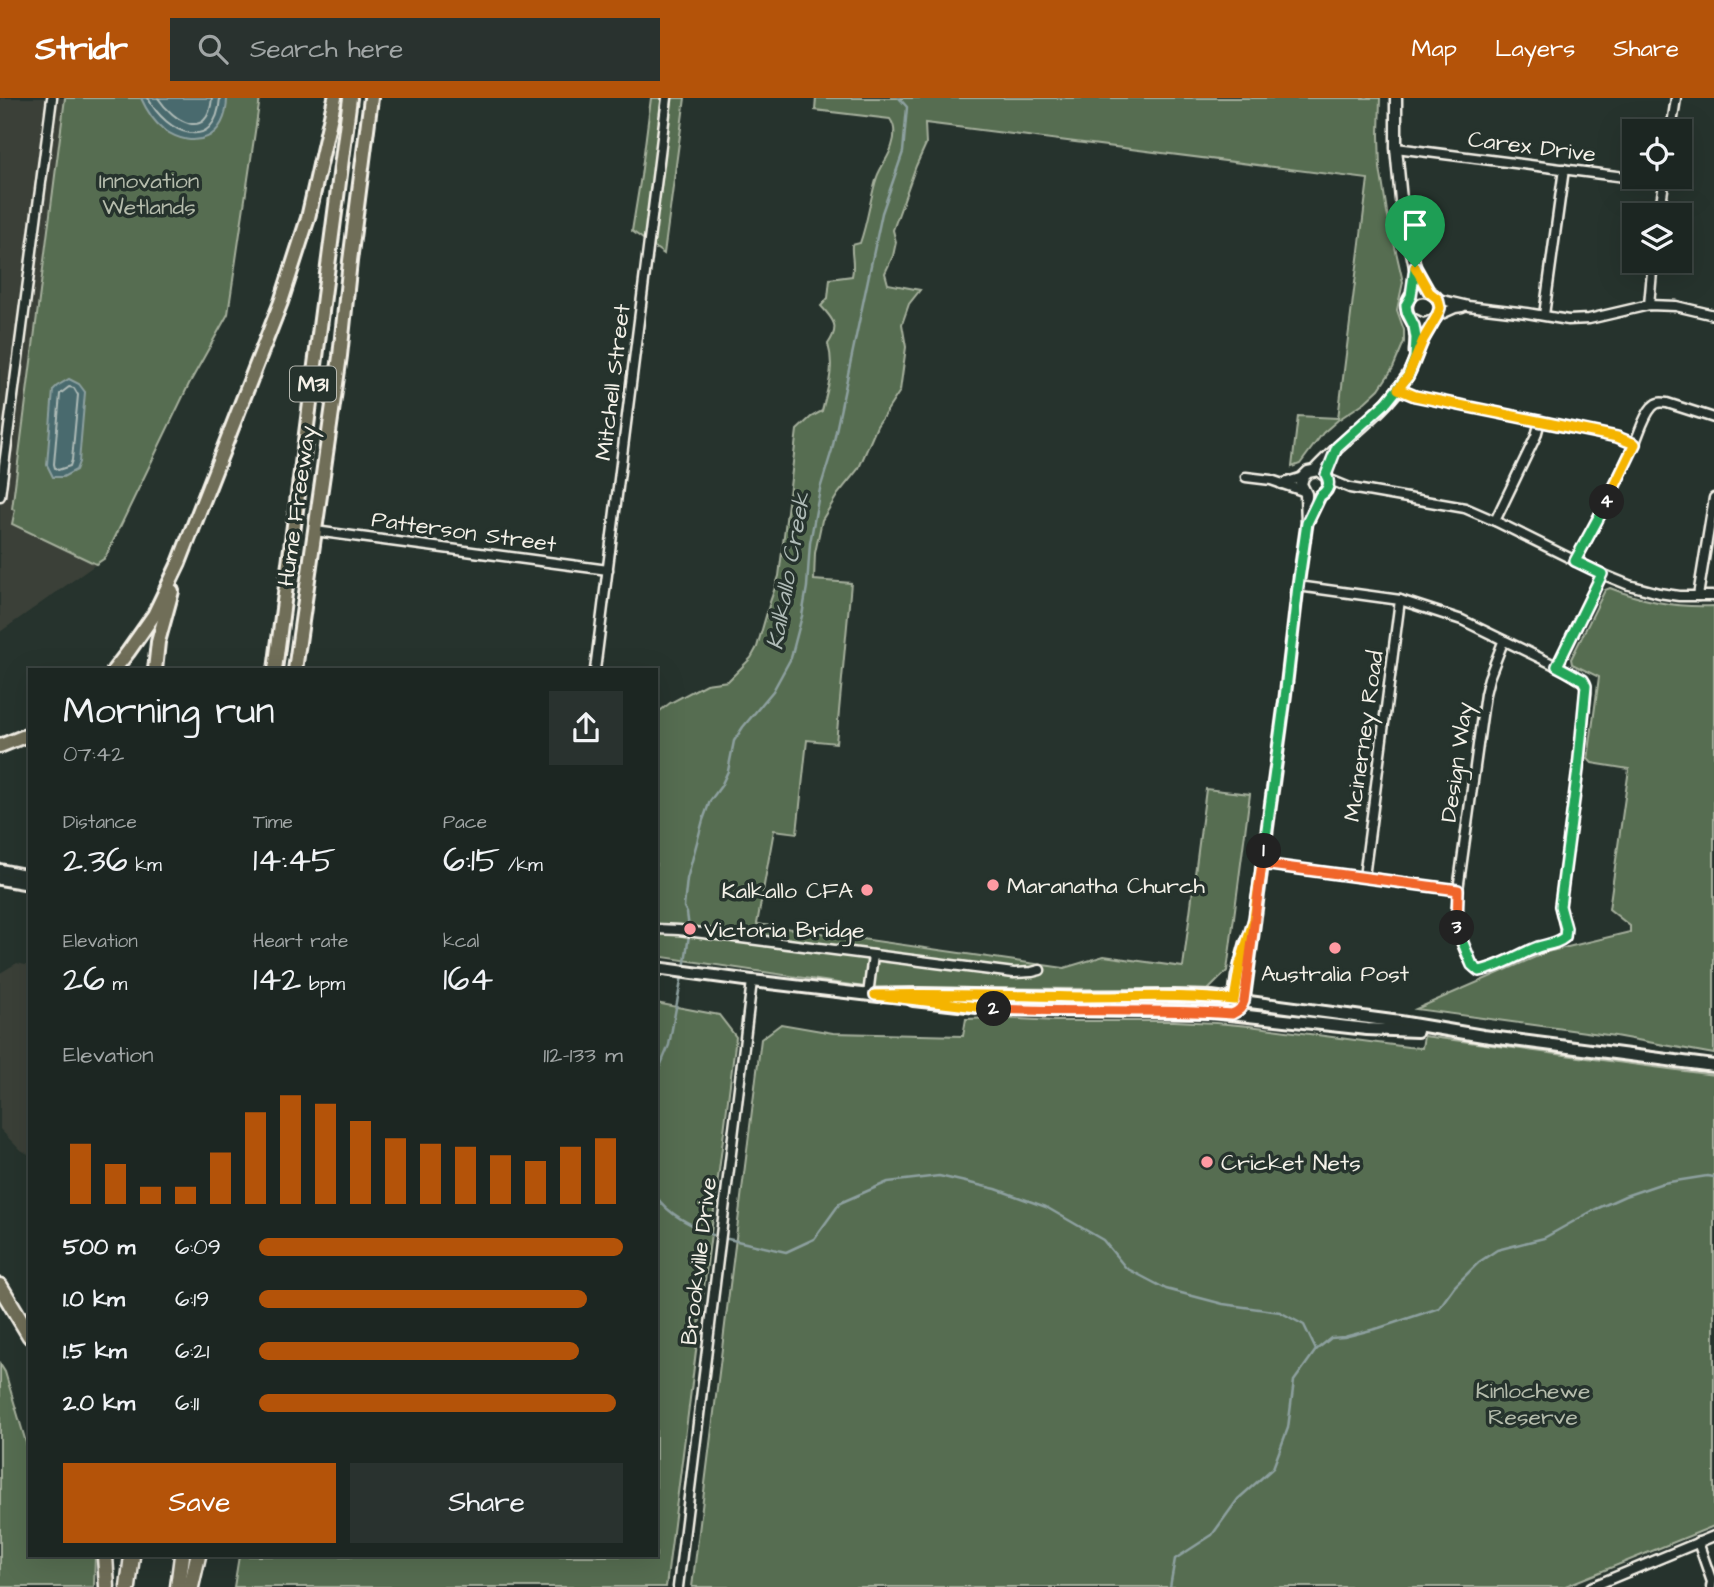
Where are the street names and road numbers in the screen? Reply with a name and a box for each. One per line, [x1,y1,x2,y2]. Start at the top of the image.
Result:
street label: Carex Drive [1466,123,1598,171]
street label: Mitchell Street [588,301,639,462]
road number: M31 [290,366,336,402]
street label: Hume Freeway [270,424,325,589]
street label: Patterson Street [369,503,559,561]
street label: Mcinerney Road [1336,648,1393,824]
street label: Design Way [1433,700,1482,824]
street label: Brookville Drive [673,1175,725,1347]

